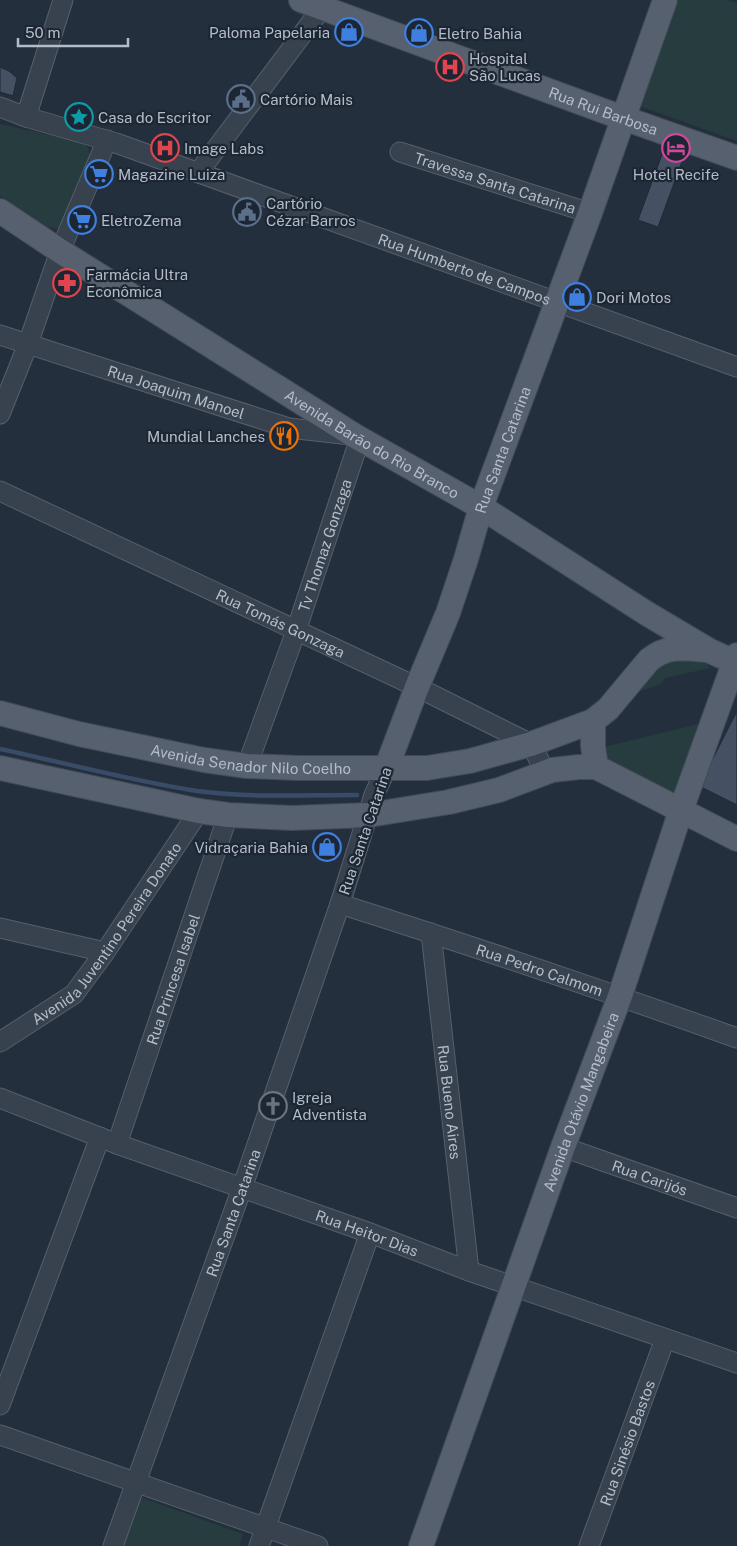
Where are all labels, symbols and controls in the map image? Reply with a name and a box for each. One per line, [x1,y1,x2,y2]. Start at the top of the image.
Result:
scale bar [18,15,128,47]
shop icon: Paloma Papelaria [334,17,364,47]
shop icon: Eletro Bahia [404,18,434,48]
text: 50 m [25,24,60,41]
place label: Paloma Papelaria [209,24,330,41]
place label: Eletro Bahia [438,25,522,42]
place label: Hospital São Lucas [469,50,541,84]
hospital icon: Hospital São Lucas [435,52,465,82]
street label: Rua Rui Barbosa [547,83,660,138]
public building icon: Cartório Mais [226,84,256,114]
place label: Cartório Mais [260,91,353,108]
place icon: Casa do Escritor [64,102,94,132]
place label: Casa do Escritor [98,109,211,126]
hospital icon: Image Labs [150,133,180,163]
hotel icon: Hotel Recife [661,133,691,163]
place label: Image Labs [184,140,264,157]
street label: Travessa Santa Catarina [412,149,578,216]
supermarket icon: Magazine Luiza [84,159,114,189]
place label: Magazine Luiza [118,166,225,183]
place label: Hotel Recife [633,166,719,183]
place label: Cartório Cézar Barros [266,195,356,229]
public building icon: Cartório Cézar Barros [232,197,262,227]
supermarket icon: EletroZema [67,205,97,235]
place label: EletroZema [101,212,182,229]
street label: Rua Humberto de Campos [376,230,553,308]
place label: Farmácia Ultra Econômica [86,266,188,300]
pharmacy icon: Farmácia Ultra Econômica [52,268,82,298]
shop icon: Dori Motos [562,282,592,312]
place label: Dori Motos [596,289,671,306]
street label: Rua Joaquim Manoel [105,362,247,422]
street label: Rua Santa Catarina [471,384,533,515]
street label: Avenida Barão do Rio Branco [282,386,462,501]
restaurant icon: Mundial Lanches [269,421,299,451]
place label: Mundial Lanches [147,428,265,445]
street label: Tv Thomaz Gonzaga [295,477,354,614]
street label: Rua Tomás Gonzaga [213,585,348,660]
street label: Avenida Senador Nilo Coelho [149,741,351,777]
street label: Rua Santa Catarina [335,765,395,897]
shop icon: Vidraçaria Bahia [312,832,342,862]
street label: Avenida Juventino Pereira Donato [28,839,184,1028]
place label: Vidraçaria Bahia [194,839,308,856]
street label: Rua Princesa Isabel [143,912,203,1047]
street label: Rua Pedro Calmom [474,940,605,999]
street label: Avenida Otávio Mangabeira [539,1010,622,1194]
street label: Rua Bueno Aires [435,1044,465,1160]
place label: Igreja Adventista [292,1089,367,1123]
church icon: Igreja Adventista [258,1091,288,1121]
street label: Rua Santa Catarina [202,1147,263,1279]
street label: Rua Carijós [610,1156,690,1198]
street label: Rua Heitor Dias [314,1206,421,1259]
street label: Rua Sinésio Bastos [596,1378,658,1508]

